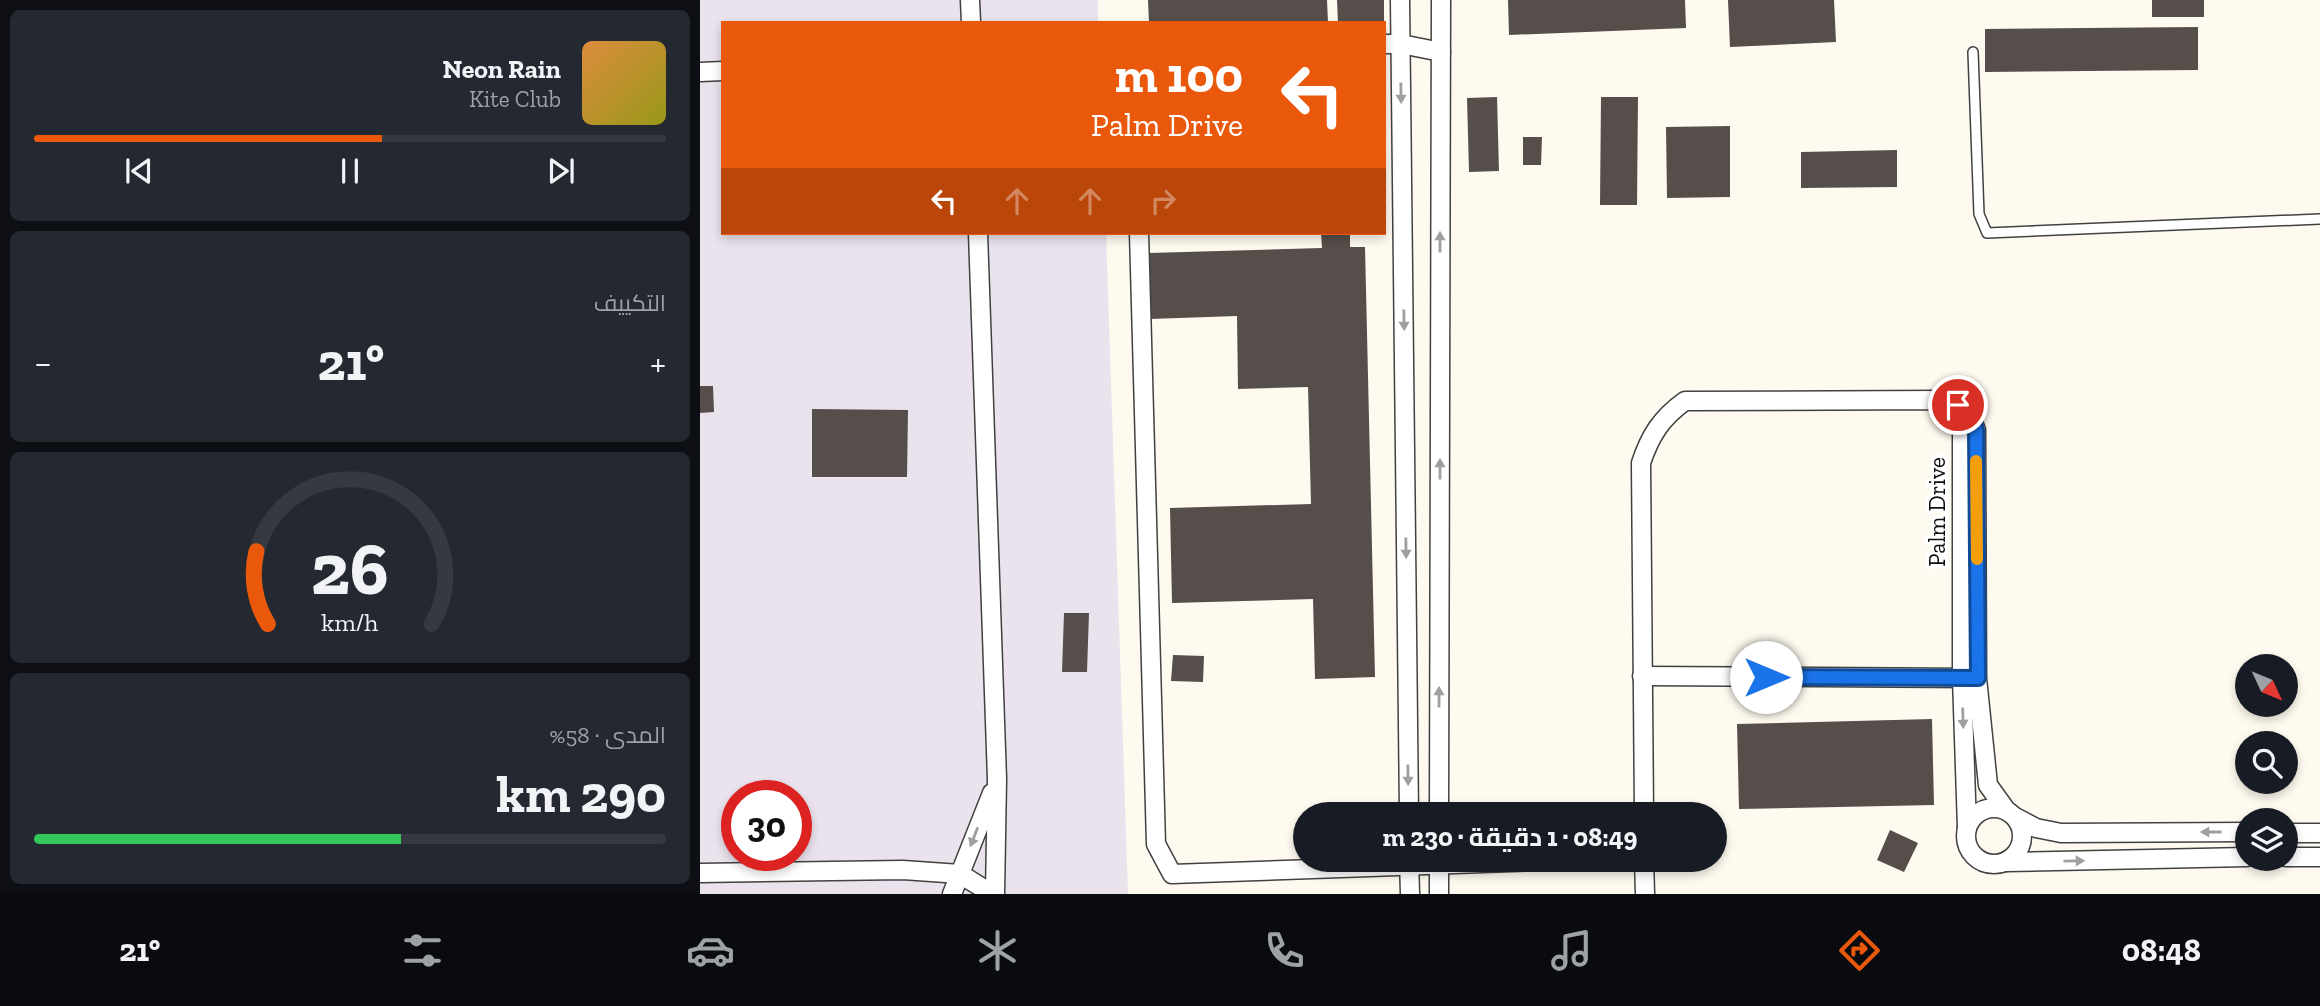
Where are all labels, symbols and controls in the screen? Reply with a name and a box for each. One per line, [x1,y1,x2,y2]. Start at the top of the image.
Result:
text: 100 m [1115,46,1243,105]
icon: left [1267,49,1358,140]
text: Neon Rain [443,53,561,85]
one-way arrow [1395,82,1407,104]
text: Kite Club [469,85,561,113]
text: Palm Drive [1091,106,1243,144]
icon: previous [120,152,158,190]
icon: pause [331,152,369,190]
icon: next [542,152,580,190]
icon: left [925,182,963,220]
icon: ahead [998,182,1036,220]
icon: ahead [1071,182,1109,220]
icon: right [1144,182,1182,220]
one-way arrow [1434,230,1446,252]
text: التكييف [594,289,666,317]
one-way arrow [1398,309,1409,331]
text: 21° [317,331,384,393]
text: − [34,340,52,386]
text: + [650,340,666,386]
pin [1928,375,1988,435]
icon: arrive [1939,386,1977,424]
street label: Palm Drive [1923,457,1951,567]
one-way arrow [1434,458,1446,480]
text: 26 [311,525,389,613]
one-way arrow [1400,537,1412,559]
text: km/h [321,606,379,636]
position arrow [1729,640,1803,714]
north arrow [2235,654,2298,718]
map controls [2235,654,2298,871]
one-way arrow [1433,685,1445,707]
one-way arrow [1958,707,1969,729]
text: المدى · 58% [550,721,666,749]
button: search [2235,731,2298,794]
text: 290 km [496,763,666,825]
one-way arrow [1402,764,1414,786]
speed limit sign: 30 [721,780,812,871]
button: layers [2235,808,2298,871]
text: 08:49 · 1 دقيقة · 230 m [1383,821,1637,853]
one-way arrow [969,826,980,847]
one-way arrow [2200,826,2222,838]
one-way arrow [2064,855,2086,866]
icon: filters [398,926,447,975]
icon: car [686,926,735,975]
icon: climate [973,926,1022,975]
icon: phone [1260,926,1309,975]
icon: music [1547,926,1596,975]
icon: directions [1835,926,1884,975]
text: 21° [119,931,160,969]
text: 08:48 [2122,931,2201,969]

